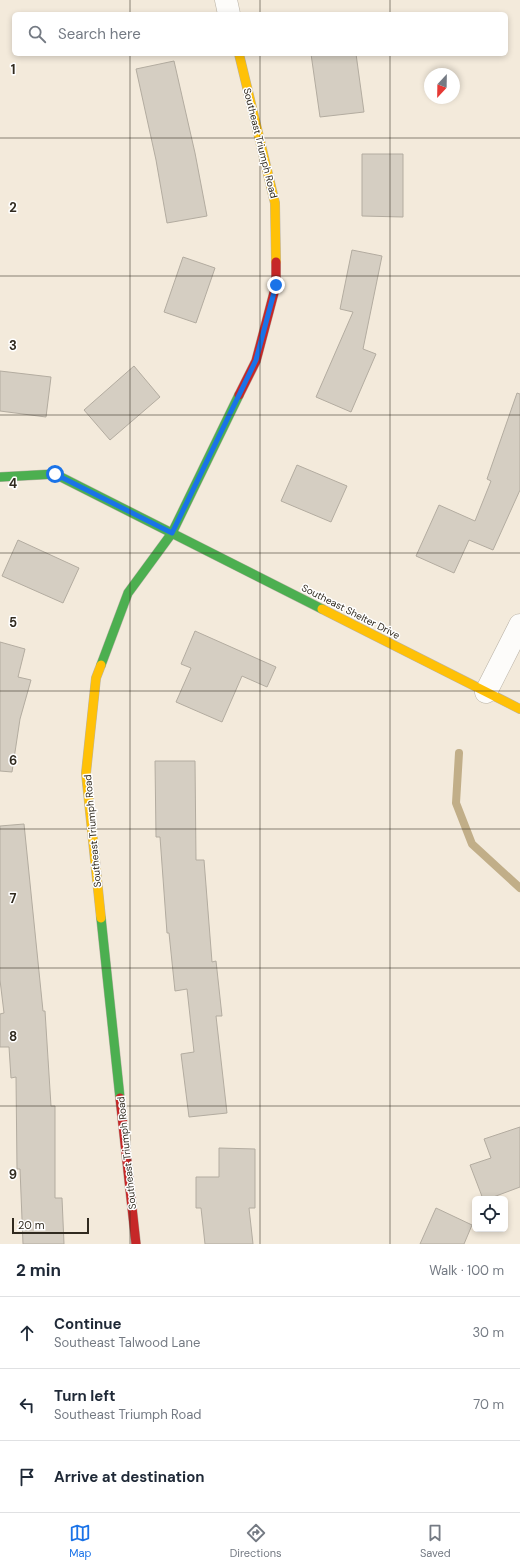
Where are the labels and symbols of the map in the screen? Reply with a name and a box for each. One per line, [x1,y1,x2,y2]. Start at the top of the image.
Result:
text: 1 [11,61,15,78]
north arrow [424,68,460,104]
street label: Southeast Triumph Road [240,87,281,200]
text: 2 [9,199,17,216]
route end [267,276,285,294]
text: 3 [9,337,17,354]
route start [46,465,64,483]
text: 4 [9,475,17,492]
street label: Southeast Shelter Drive [299,581,402,642]
text: 5 [9,614,17,631]
text: 6 [9,752,17,769]
street label: Southeast Triumph Road [81,774,104,888]
text: 7 [10,890,17,907]
text: 8 [9,1028,17,1045]
street label: Southeast Triumph Road [114,1096,139,1210]
text: 9 [9,1166,17,1183]
scale bar [12,1216,89,1235]

